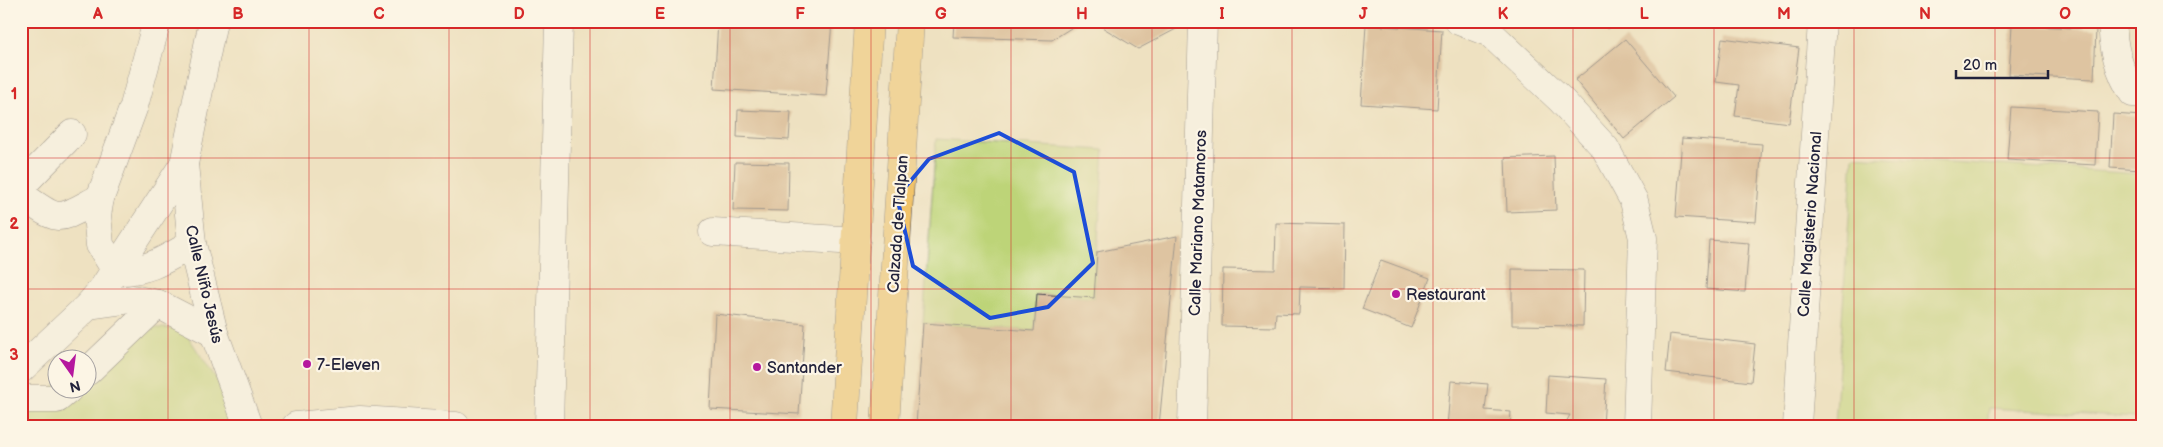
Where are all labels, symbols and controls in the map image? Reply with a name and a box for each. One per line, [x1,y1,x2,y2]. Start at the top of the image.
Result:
text: A [92,5,103,24]
text: B [232,5,244,24]
text: C [373,5,385,24]
text: D [513,5,525,24]
text: E [655,5,665,24]
text: F [795,5,805,24]
text: G [935,5,947,24]
text: H [1076,5,1088,24]
text: I [1219,5,1225,24]
text: J [1359,5,1368,24]
text: K [1498,5,1509,24]
text: L [1639,5,1649,24]
text: M [1777,5,1791,24]
text: N [1919,5,1931,24]
text: O [2059,5,2071,24]
scale bar [1956,48,2048,80]
text: 20 m [1963,56,1997,75]
text: 1 [11,85,17,104]
street label: Calle Mariano Matamoros [1186,130,1211,316]
street label: Calle Magisterio Nacional [1795,131,1826,318]
street label: Calzada de Tlalpan [884,155,913,294]
text: 2 [9,215,19,234]
street label: Calle Niño Jesús [181,223,226,345]
place label: Restaurant [1406,286,1486,305]
marker: Restaurant [1390,288,1402,300]
text: 3 [9,346,19,365]
north arrow [48,350,98,400]
place label: 7-Eleven [317,356,380,375]
marker: 7-Eleven [301,358,313,370]
place label: Santander [767,359,842,378]
marker: Santander [751,361,763,373]
text: N [68,377,82,396]

